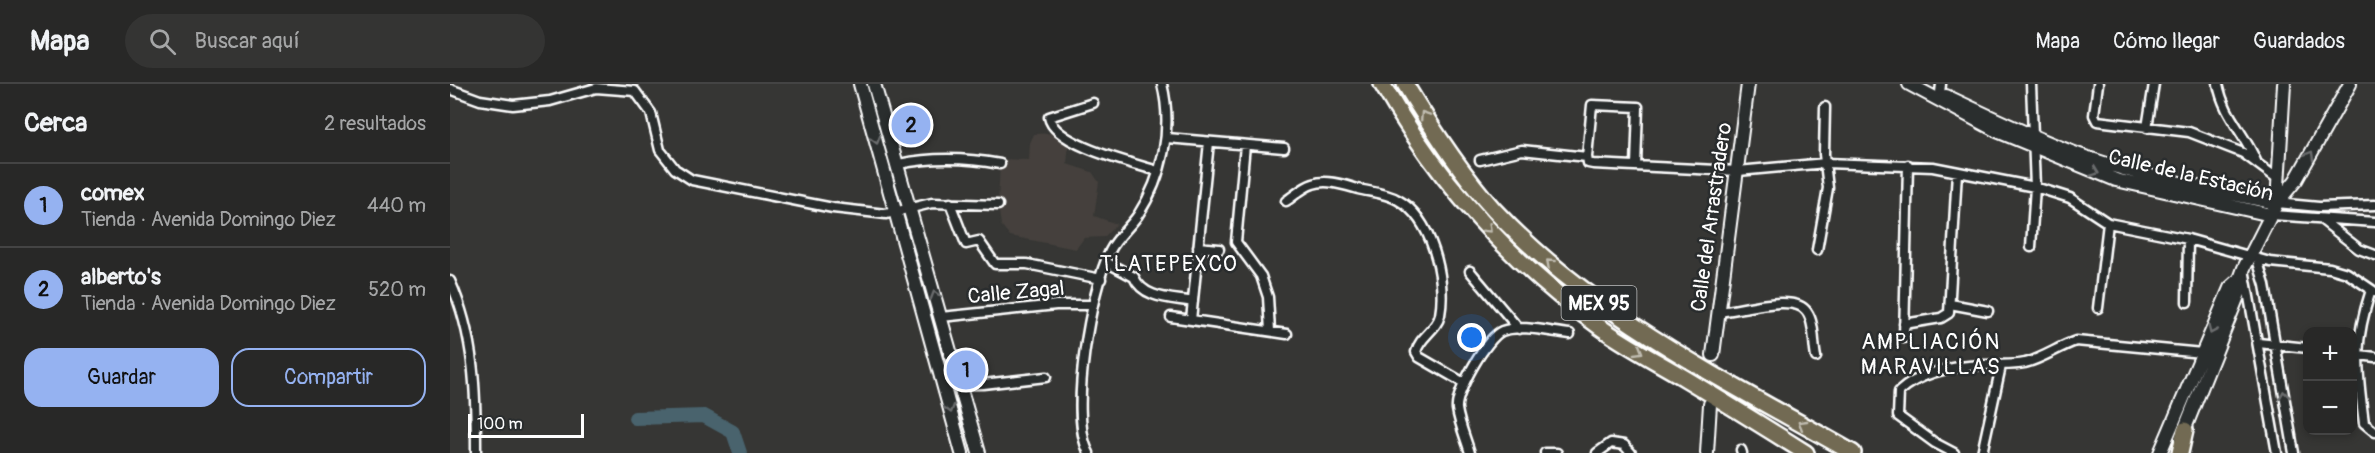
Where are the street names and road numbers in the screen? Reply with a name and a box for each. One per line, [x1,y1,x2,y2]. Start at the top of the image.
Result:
street label: Calle del Arrastradero [1685,121,1738,313]
street label: Calle de la Estación [2106,143,2276,208]
street label: Calle Zagal [967,275,1066,310]
road number: MEX 95 [1562,286,1636,320]

